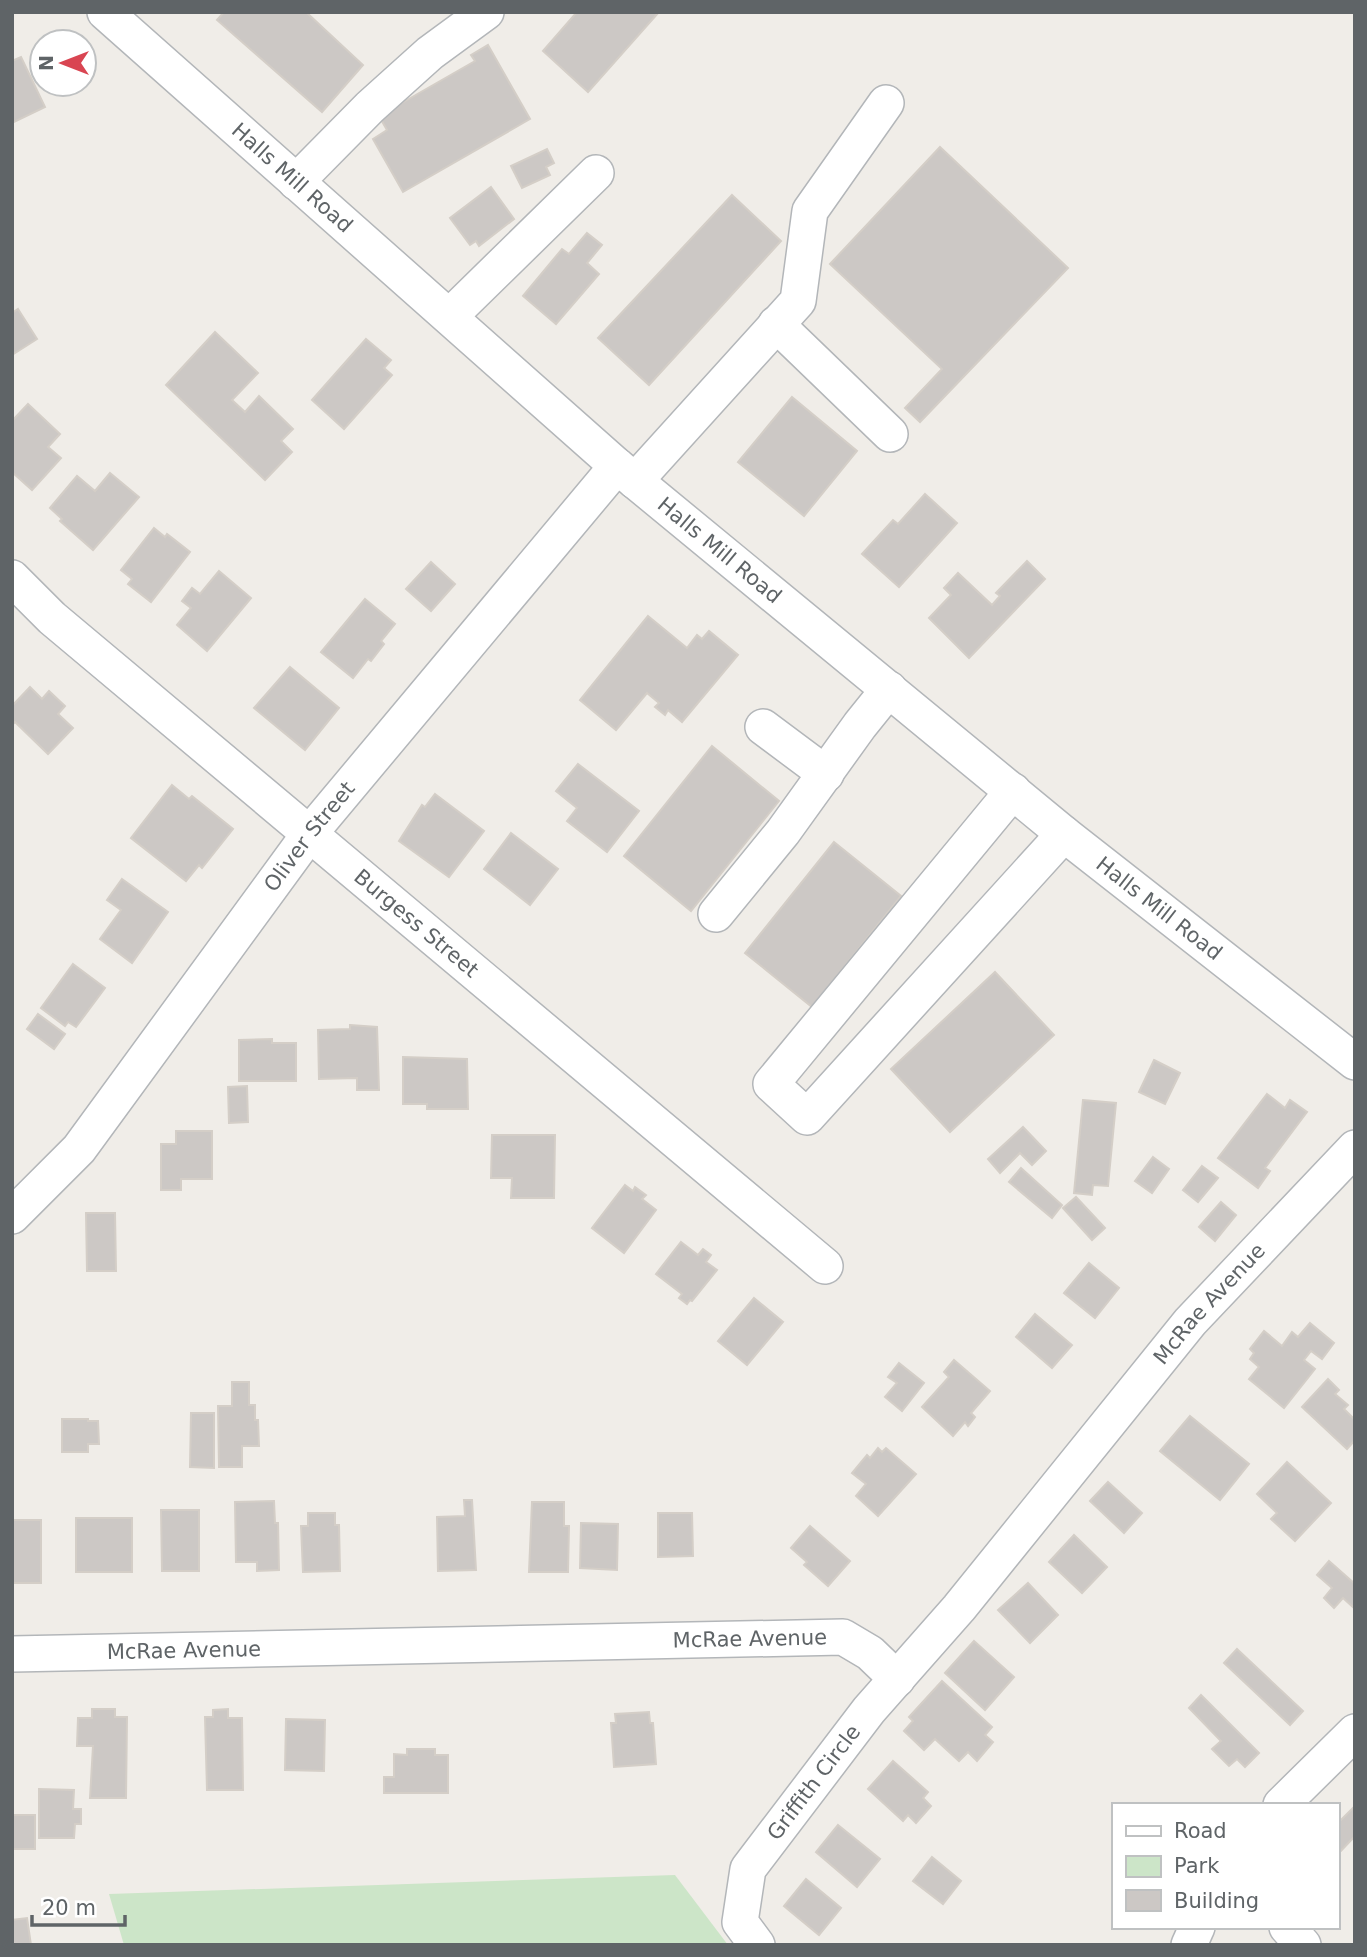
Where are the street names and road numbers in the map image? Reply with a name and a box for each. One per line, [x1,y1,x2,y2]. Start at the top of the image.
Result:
street label: Halls Mill Road [227,118,357,238]
street label: Halls Mill Road [653,492,786,608]
street label: Oliver Street [259,777,360,896]
street label: Halls Mill Road [1091,852,1227,965]
street label: Burgess Street [349,865,483,982]
street label: McRae Avenue [1149,1239,1270,1369]
street label: McRae Avenue [672,1625,827,1652]
street label: McRae Avenue [107,1637,261,1664]
street label: Griffith Circle [762,1720,865,1845]

